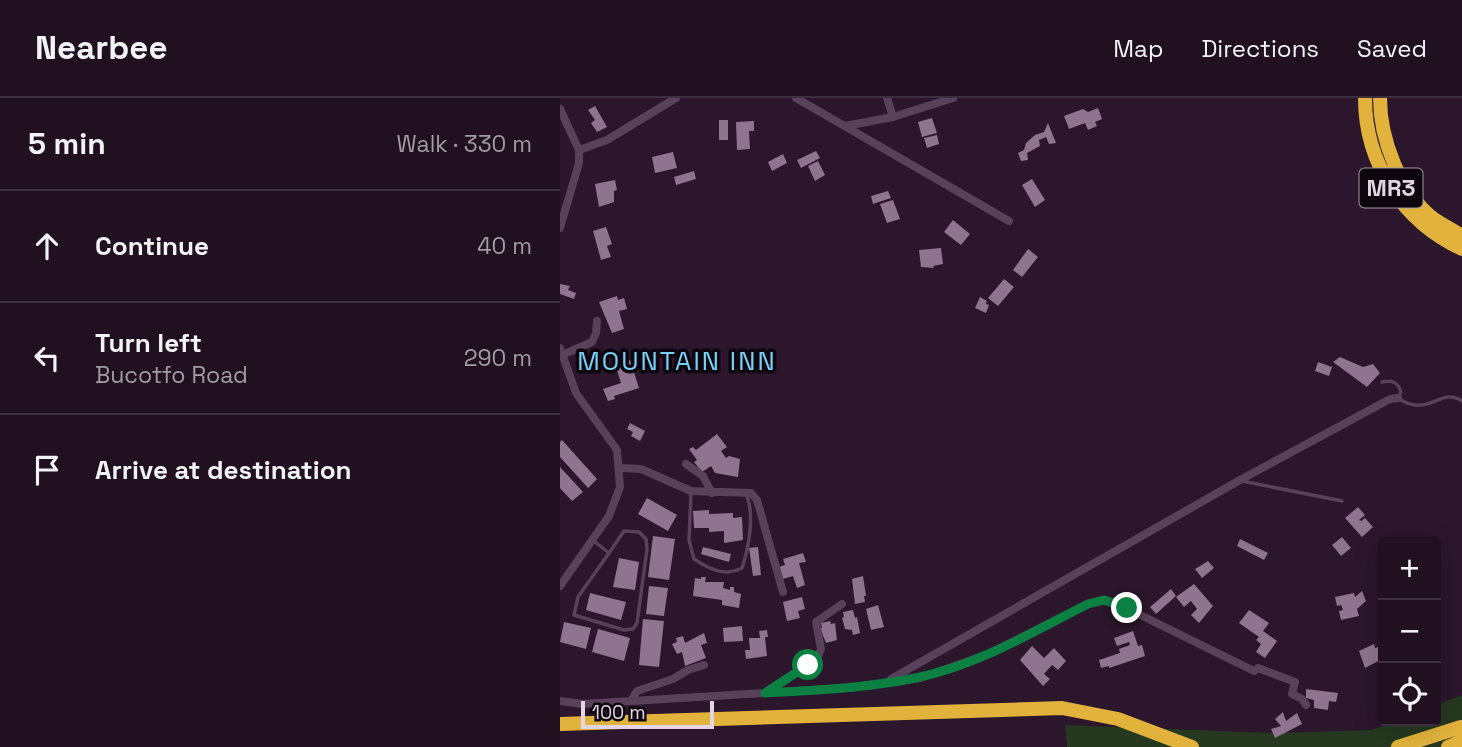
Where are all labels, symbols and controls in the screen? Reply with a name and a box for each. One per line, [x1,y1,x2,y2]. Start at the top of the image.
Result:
text: Nearbee [35,27,167,69]
text: Map [1113,33,1163,64]
text: Directions [1201,33,1319,64]
text: Saved [1357,33,1427,64]
text: 5 min [28,124,106,163]
text: Walk · 330 m [397,129,532,159]
road number: MR3 [1360,169,1422,208]
icon: ahead [28,227,66,265]
text: Continue [95,229,209,263]
text: 40 m [477,231,532,261]
text: Turn left [95,326,202,360]
icon: left [28,339,66,377]
text: 290 m [464,343,532,373]
district label: MOUNTAIN INN [577,344,777,378]
text: Bucotfo Road [95,360,248,390]
icon: arrive [28,451,66,489]
text: Arrive at destination [95,453,352,487]
map controls [1378,537,1441,726]
button: + [1378,537,1441,600]
route end [1111,592,1142,623]
button: − [1378,600,1441,663]
route start [792,649,823,680]
button: locate [1378,663,1441,726]
scale bar [581,698,714,730]
text: 100 m [592,700,646,725]

